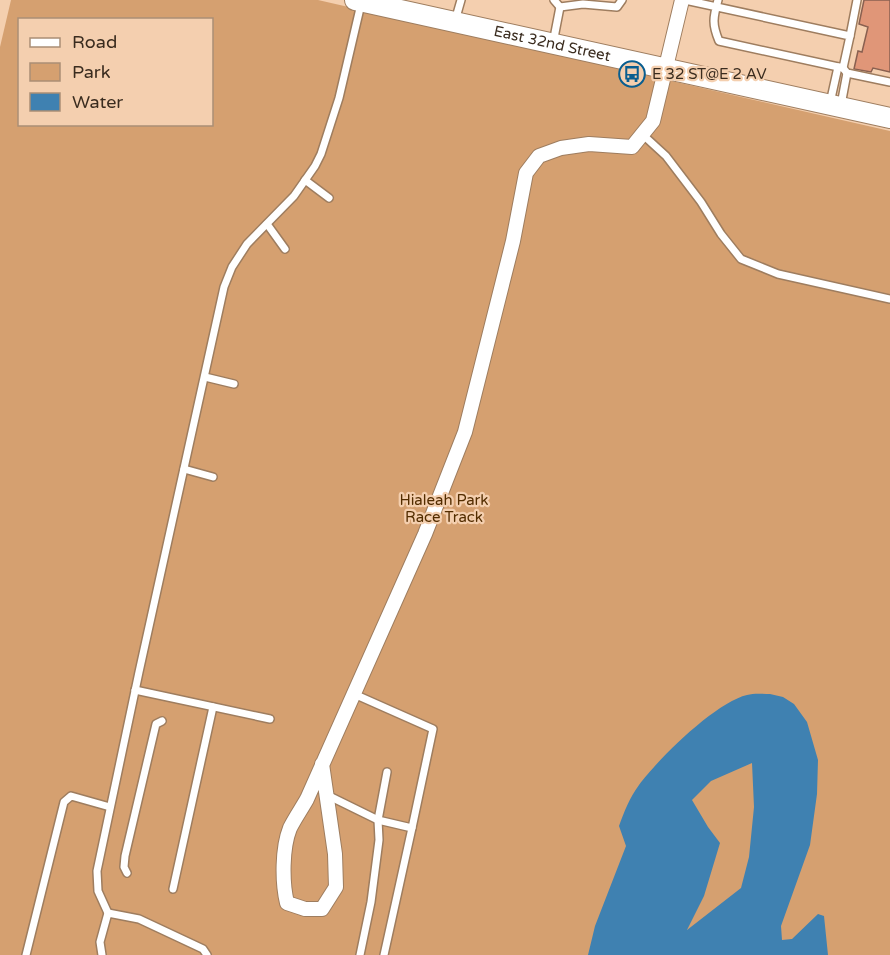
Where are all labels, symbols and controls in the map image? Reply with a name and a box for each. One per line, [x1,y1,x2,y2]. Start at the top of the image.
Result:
legend [18,18,213,126]
street label: East 32nd Street [492,22,613,65]
text: Road [72,31,117,53]
bus stop icon: E 32 ST@E 2 AV [617,59,647,89]
text: Park [72,61,111,83]
place label: E 32 ST@E 2 AV [652,65,767,83]
text: Water [72,91,123,113]
park label: Hialeah Park Race Track [399,491,489,526]

